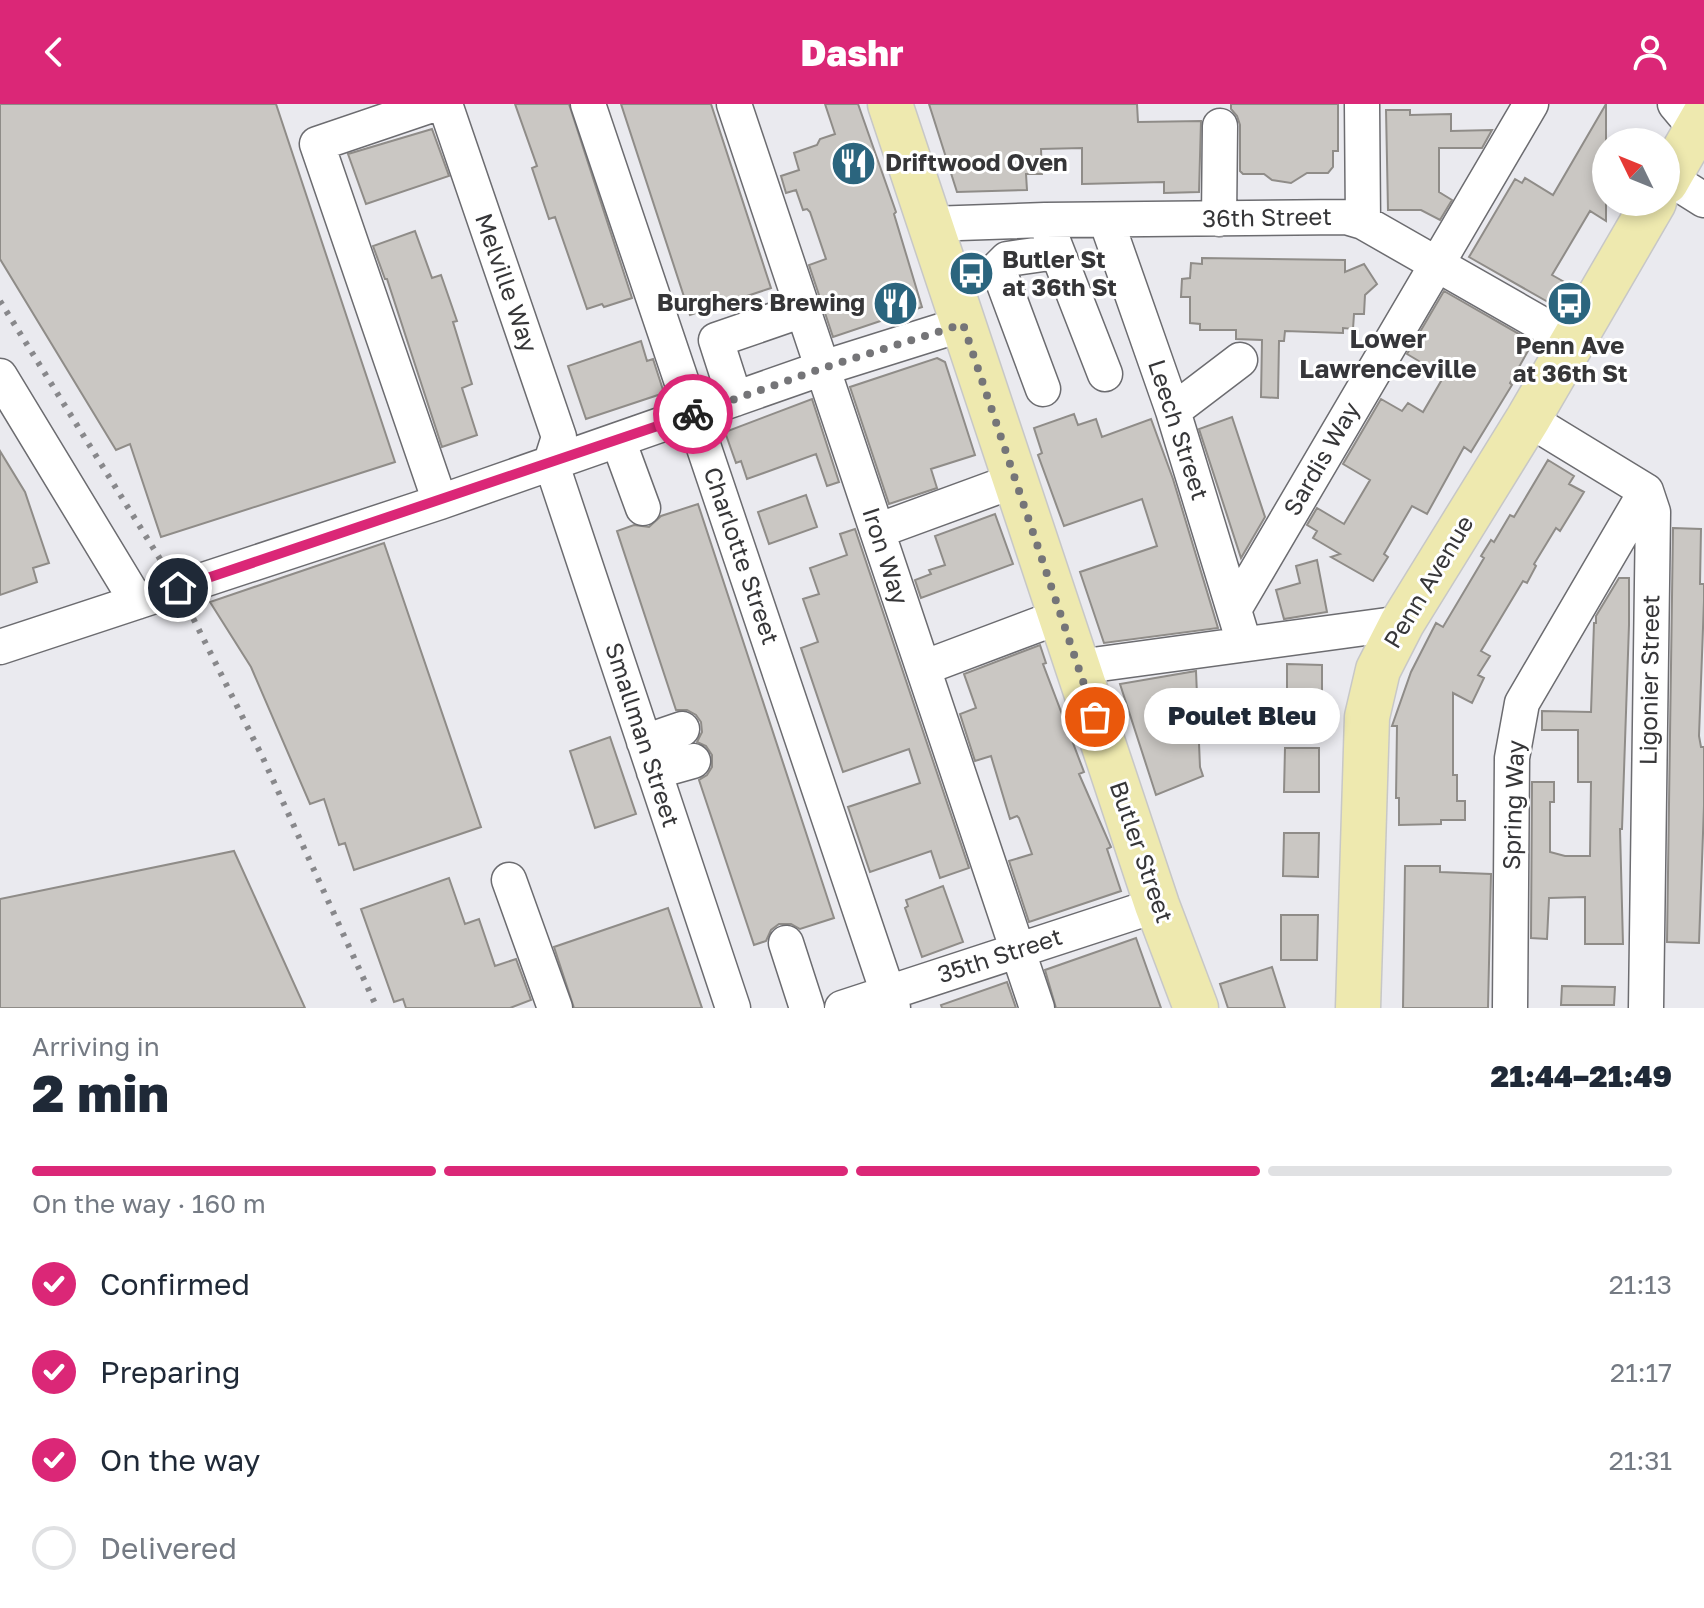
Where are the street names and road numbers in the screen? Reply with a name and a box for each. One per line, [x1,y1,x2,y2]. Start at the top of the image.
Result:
street label: 36th Street [1202,201,1332,232]
street label: Melville Way [470,209,545,356]
street label: Leech Street [1143,356,1216,504]
street label: Sardis Way [1277,396,1365,520]
street label: Charlotte Street [698,463,786,648]
street label: Iron Way [857,503,916,608]
street label: Penn Avenue [1377,510,1479,653]
street label: Ligonier Street [1633,594,1664,766]
street label: Smallman Street [600,639,687,830]
street label: Spring Way [1496,739,1529,870]
street label: Butler Street [1105,777,1180,926]
street label: 35th Street [934,921,1066,988]

